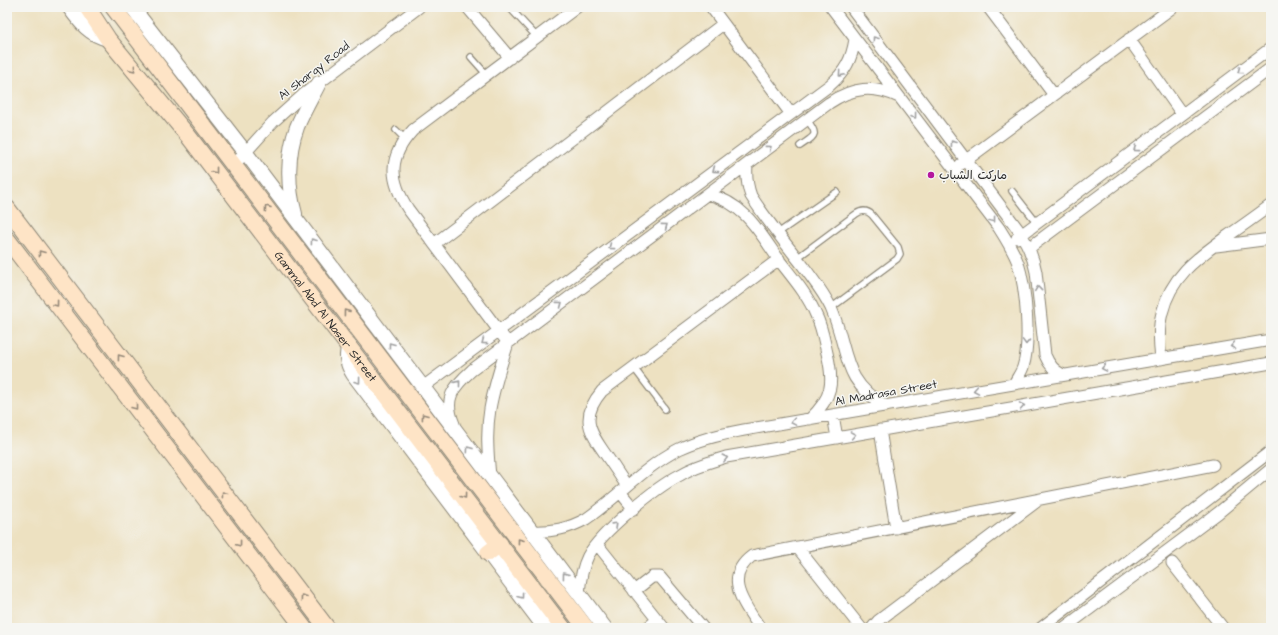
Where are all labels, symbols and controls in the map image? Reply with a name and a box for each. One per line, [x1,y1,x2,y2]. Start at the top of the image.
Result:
one-way arrow [872,36,880,43]
street label: Al Sharqy Road [275,38,354,105]
one-way arrow [129,65,136,72]
one-way arrow [1237,67,1244,74]
one-way arrow [838,70,845,77]
one-way arrow [909,112,916,119]
one-way arrow [951,140,958,147]
one-way arrow [1133,144,1140,151]
one-way arrow [764,146,771,153]
one-way arrow [712,165,719,173]
one-way arrow [210,166,217,173]
place label: ماركت الشباب [939,167,1007,184]
marker: ماركت الشباب [926,170,936,180]
one-way arrow [265,206,272,213]
one-way arrow [988,215,995,222]
one-way arrow [660,224,667,231]
one-way arrow [310,239,317,246]
one-way arrow [608,243,615,250]
street label: Gammal Abd Al Naser Street [270,248,381,386]
one-way arrow [39,251,46,258]
one-way arrow [1034,286,1043,292]
one-way arrow [51,299,58,306]
one-way arrow [556,301,563,308]
one-way arrow [343,309,350,316]
one-way arrow [481,337,488,344]
one-way arrow [1022,339,1030,345]
one-way arrow [1229,341,1236,350]
one-way arrow [389,342,396,349]
one-way arrow [118,354,125,361]
one-way arrow [1101,363,1108,372]
one-way arrow [353,376,360,383]
street label: Al Madrasa Street [834,376,938,410]
one-way arrow [453,381,460,388]
one-way arrow [973,385,979,394]
one-way arrow [1019,402,1025,411]
one-way arrow [130,403,137,410]
one-way arrow [422,413,429,420]
one-way arrow [790,417,796,426]
one-way arrow [849,431,856,440]
one-way arrow [467,446,474,453]
one-way arrow [721,454,728,462]
one-way arrow [222,491,229,498]
one-way arrow [459,492,466,499]
one-way arrow [610,522,618,530]
one-way arrow [235,539,242,546]
one-way arrow [518,539,525,546]
one-way arrow [562,572,569,579]
one-way arrow [516,592,524,599]
one-way arrow [300,594,308,601]

